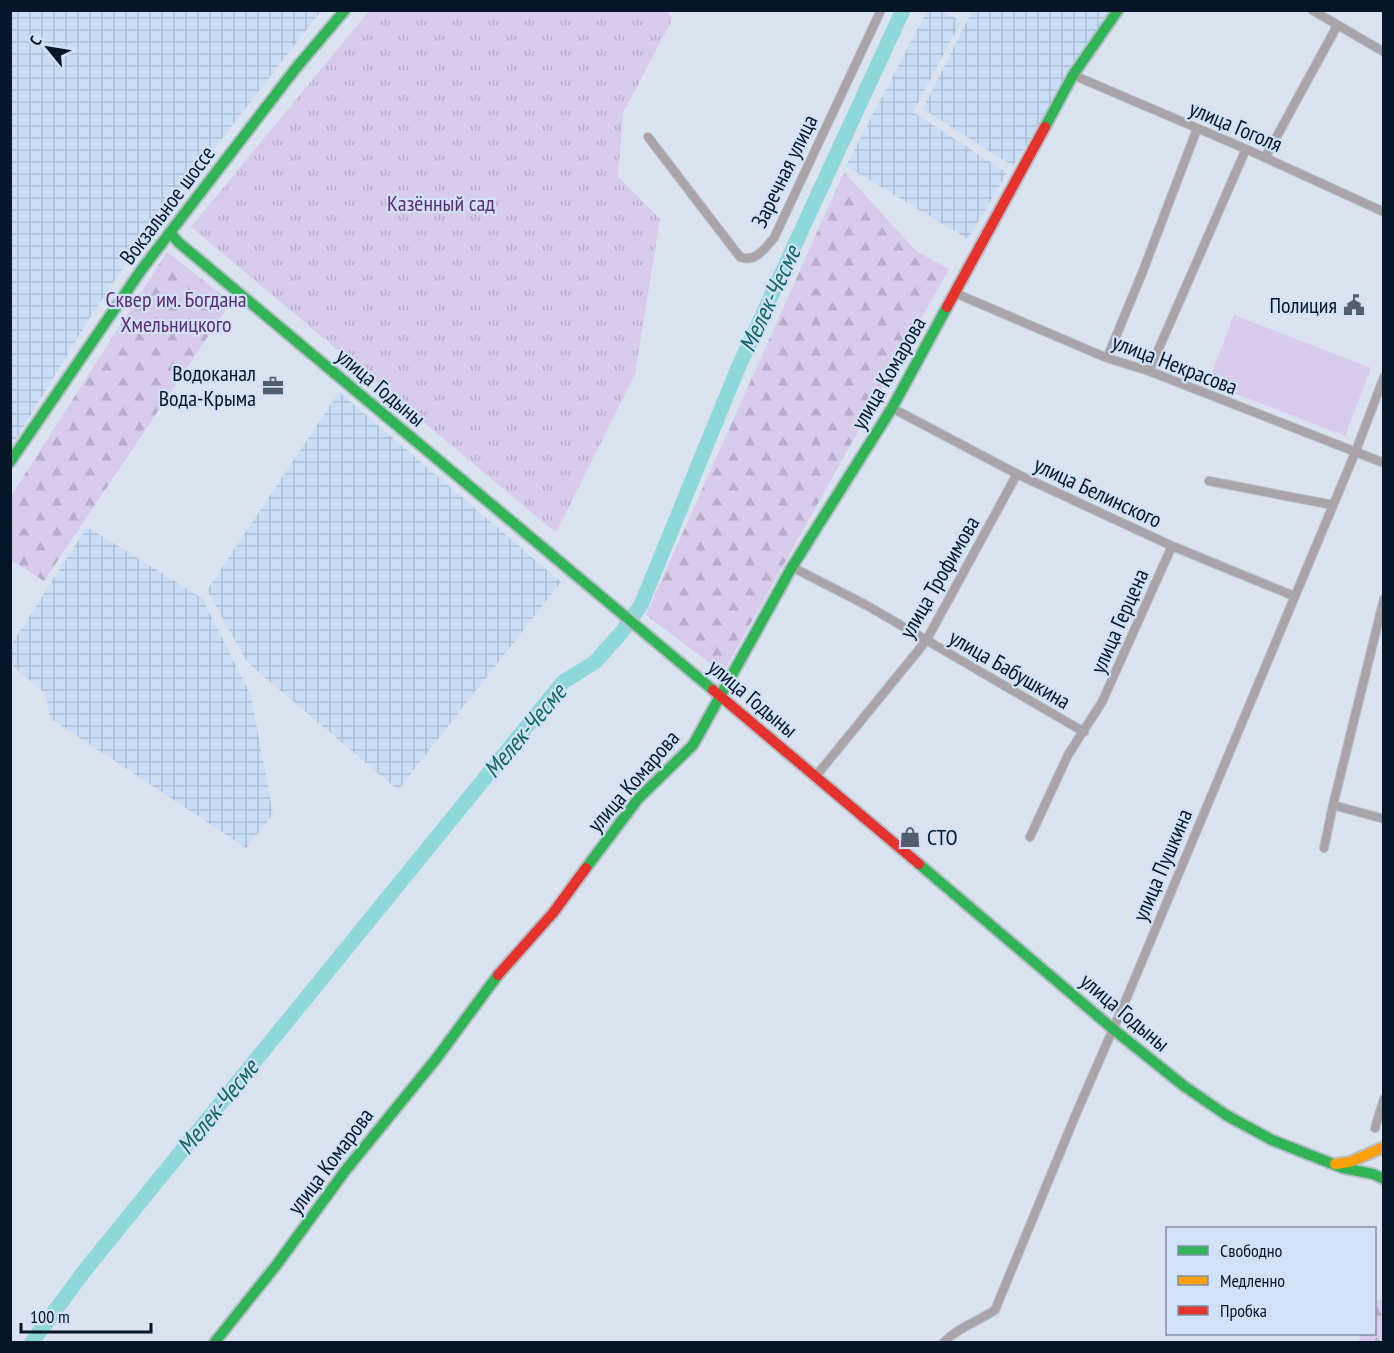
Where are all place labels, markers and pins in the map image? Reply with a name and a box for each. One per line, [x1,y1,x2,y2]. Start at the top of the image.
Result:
place label: Полиция [1269,291,1337,319]
public building icon: Полиция [1342,293,1366,317]
place label: Водоканал Вода-Крыма [159,359,256,412]
office icon: Водоканал Вода-Крыма [261,374,285,398]
place label: СТО [927,823,958,851]
shop icon: СТО [898,825,922,849]

